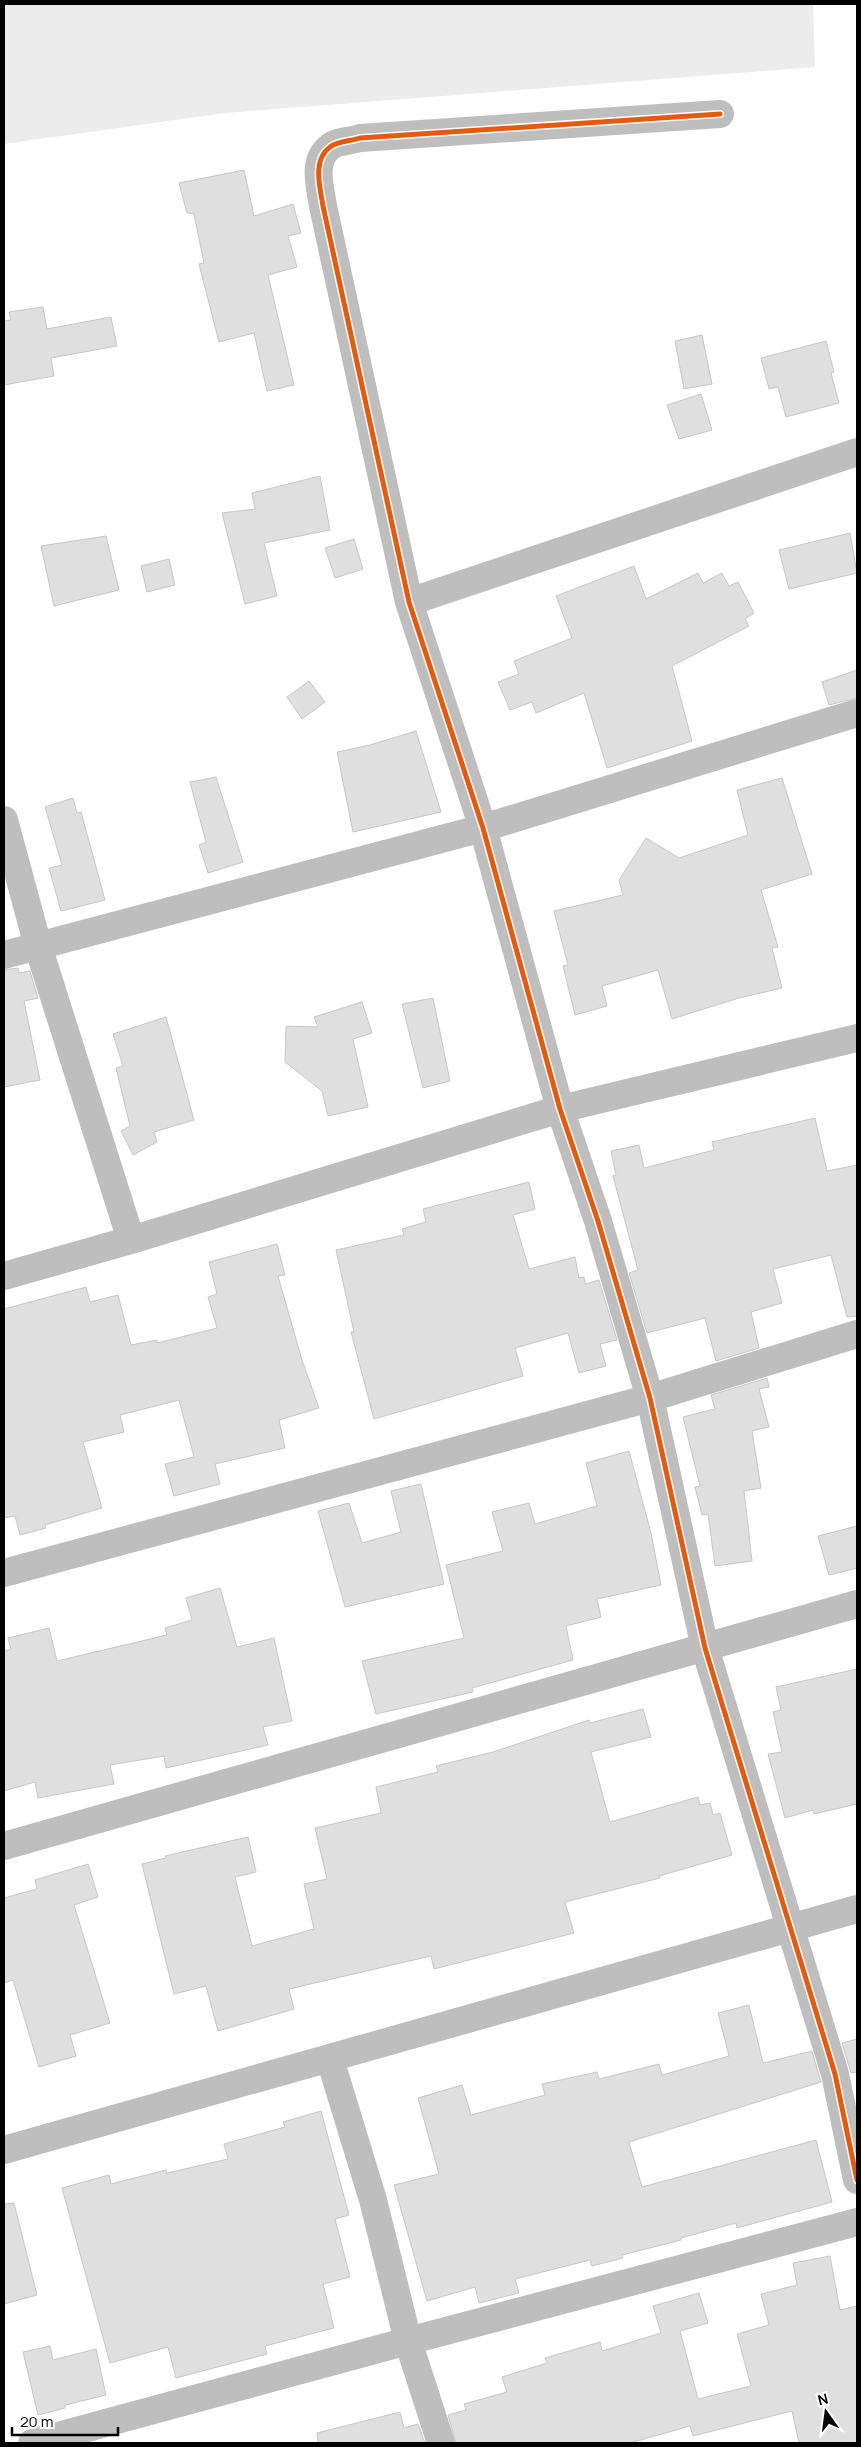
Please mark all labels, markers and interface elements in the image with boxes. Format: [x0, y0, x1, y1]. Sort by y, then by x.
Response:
north arrow [801, 2387, 851, 2437]
text: N [816, 2388, 830, 2409]
scale bar [12, 2404, 119, 2436]
text: 20 m [20, 2411, 53, 2432]

